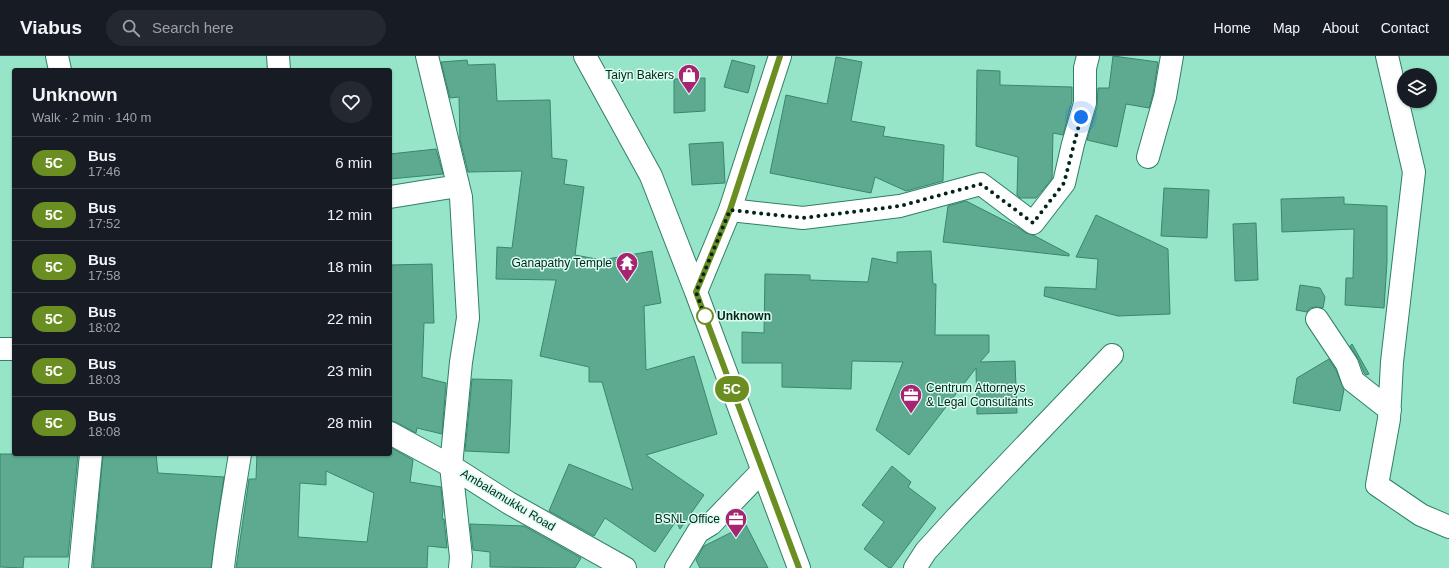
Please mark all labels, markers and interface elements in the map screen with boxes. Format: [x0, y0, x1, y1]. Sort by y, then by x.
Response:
search box [106, 10, 386, 46]
text: Viabus [20, 17, 82, 38]
icon: search [120, 17, 142, 39]
text: Search here [152, 19, 234, 36]
text: Home [1214, 20, 1251, 36]
text: Map [1273, 20, 1300, 36]
text: About [1322, 20, 1359, 36]
text: Contact [1381, 20, 1429, 36]
shop icon: Taiyn Bakers [676, 62, 702, 95]
place label: Taiyn Bakers [605, 68, 674, 82]
map controls [1397, 68, 1437, 108]
button: layers [1397, 68, 1437, 108]
button: heart [330, 81, 372, 123]
text: Unknown [32, 84, 118, 105]
your location [1071, 107, 1091, 127]
text: Walk · 2 min · 140 m [32, 110, 151, 125]
text: Bus [88, 147, 116, 164]
text: 6 min [335, 154, 372, 171]
text: 5C [45, 155, 63, 171]
text: 17:46 [88, 164, 121, 179]
text: Bus [88, 199, 116, 216]
text: 12 min [327, 206, 372, 223]
text: 5C [45, 207, 63, 223]
text: 17:52 [88, 216, 121, 231]
temple icon: Ganapathy Temple [614, 250, 640, 283]
text: Bus [88, 251, 116, 268]
place label: Ganapathy Temple [511, 256, 612, 270]
text: 18 min [327, 258, 372, 275]
text: 5C [45, 259, 63, 275]
text: 17:58 [88, 268, 121, 283]
text: Bus [88, 303, 116, 320]
marker: Unknown [696, 307, 714, 325]
place label: Unknown [717, 309, 771, 323]
text: 22 min [327, 310, 372, 327]
text: 5C [45, 311, 63, 327]
text: 18:02 [88, 320, 121, 335]
text: Bus [88, 355, 116, 372]
text: 23 min [327, 362, 372, 379]
text: 5C [45, 363, 63, 379]
text: 18:03 [88, 372, 121, 387]
line badge: 5C [714, 376, 750, 402]
text: 5C [723, 381, 741, 397]
place label: Centrum Attorneys & Legal Consultants [926, 381, 1033, 409]
office icon: Centrum Attorneys & Legal Consultants [898, 382, 924, 415]
text: Bus [88, 407, 116, 424]
text: 28 min [327, 414, 372, 431]
text: 5C [45, 415, 63, 431]
text: 18:08 [88, 424, 121, 439]
street label: Ambalamukku Road [458, 466, 558, 534]
office icon: BSNL Office [723, 506, 749, 539]
place label: BSNL Office [655, 512, 720, 526]

